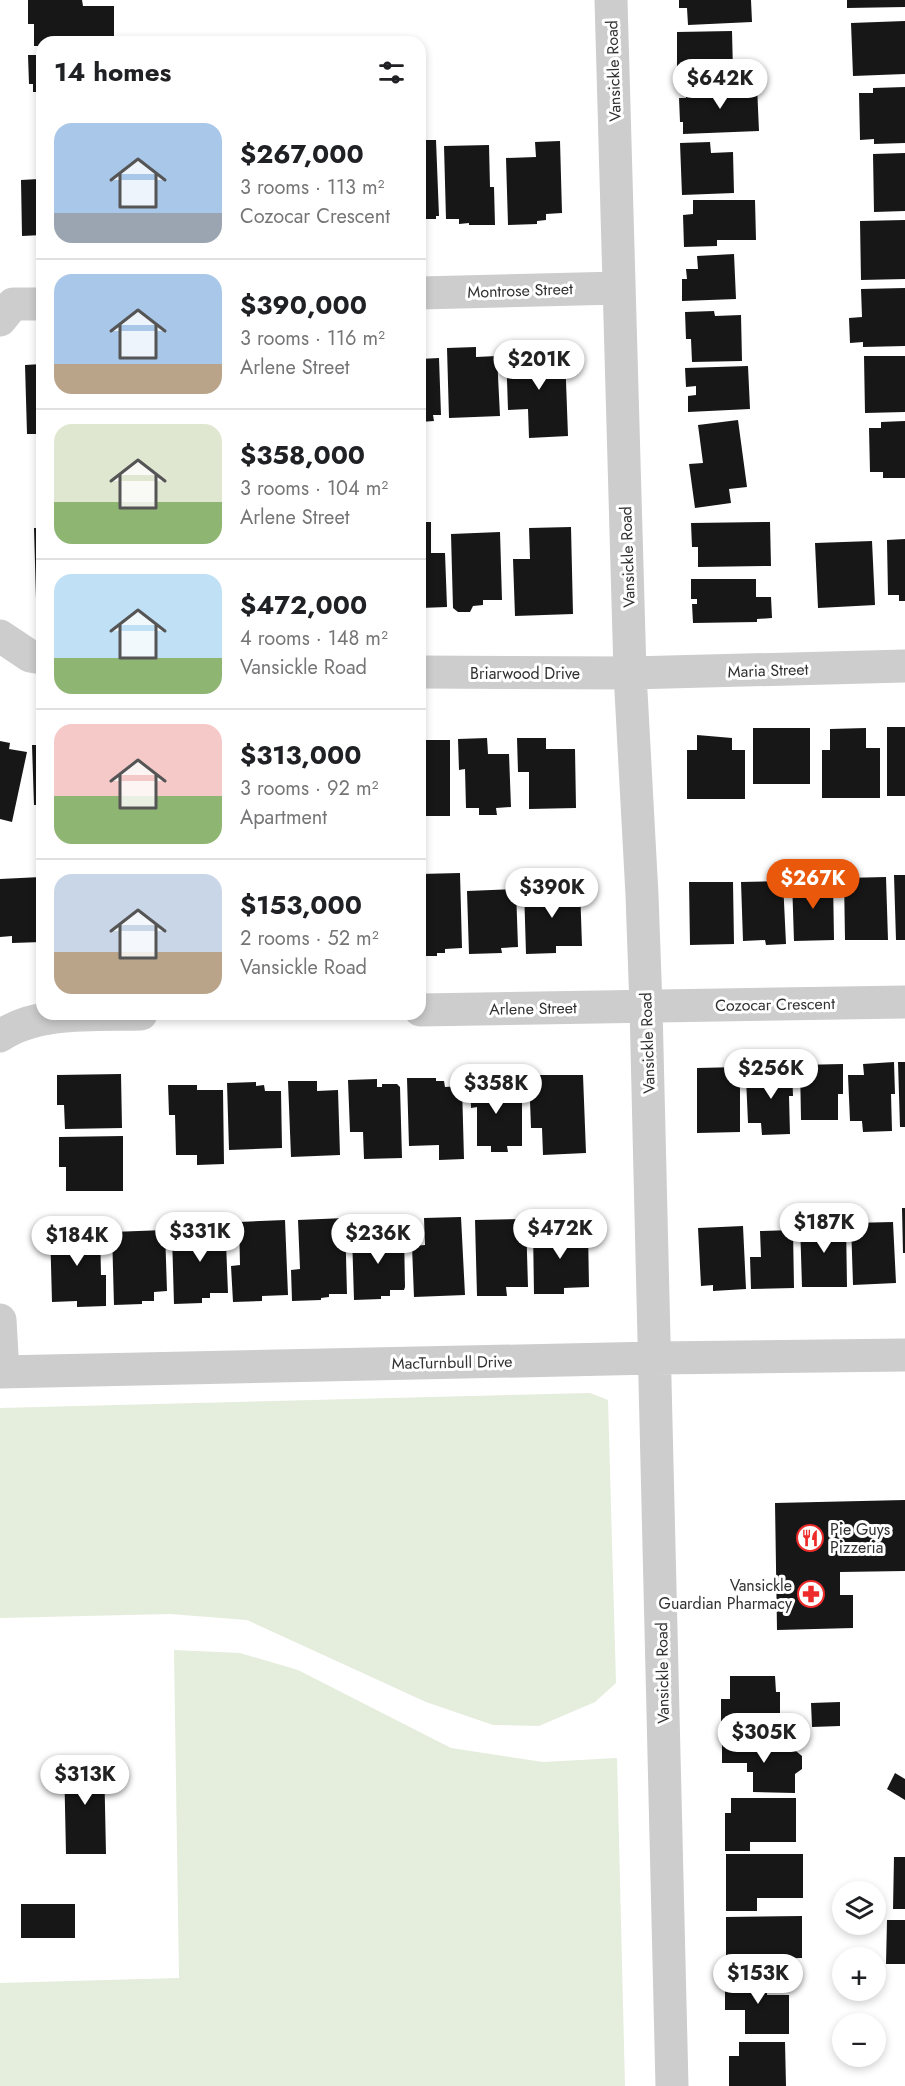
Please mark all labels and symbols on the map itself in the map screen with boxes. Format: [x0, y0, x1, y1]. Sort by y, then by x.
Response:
street label: Vansickle Road [600, 20, 627, 122]
pin: $642K [678, 59, 762, 110]
street label: Montrose Street [467, 277, 573, 304]
pin: $201K [497, 340, 581, 391]
street label: Vansickle Road [614, 506, 641, 608]
street label: Maria Street [727, 658, 809, 683]
street label: Briarwood Drive [470, 662, 580, 685]
pin: $267K [771, 859, 855, 910]
pin: $390K [510, 868, 594, 919]
street label: Vansickle Road [634, 992, 661, 1094]
street label: Cozocar Crescent [715, 992, 835, 1017]
street label: Arlene Street [489, 996, 577, 1021]
pin: $256K [729, 1049, 813, 1100]
pin: $358K [454, 1064, 538, 1115]
pin: $187K [782, 1203, 866, 1254]
pin: $472K [518, 1209, 602, 1260]
pin: $331K [158, 1212, 242, 1263]
pin: $236K [336, 1214, 420, 1265]
pin: $184K [35, 1216, 119, 1267]
street label: MacTurnbull Drive [391, 1350, 513, 1375]
place label: Pie Guys Pizzeria [830, 1518, 890, 1559]
restaurant icon: Pie Guys Pizzeria [795, 1523, 825, 1553]
place label: Vansickle Guardian Pharmacy [659, 1574, 793, 1615]
pharmacy icon: Vansickle Guardian Pharmacy [796, 1579, 826, 1609]
street label: Vansickle Road [650, 1622, 675, 1724]
pin: $305K [722, 1713, 806, 1764]
pin: $313K [43, 1755, 127, 1806]
pin: $153K [716, 1954, 800, 2005]

